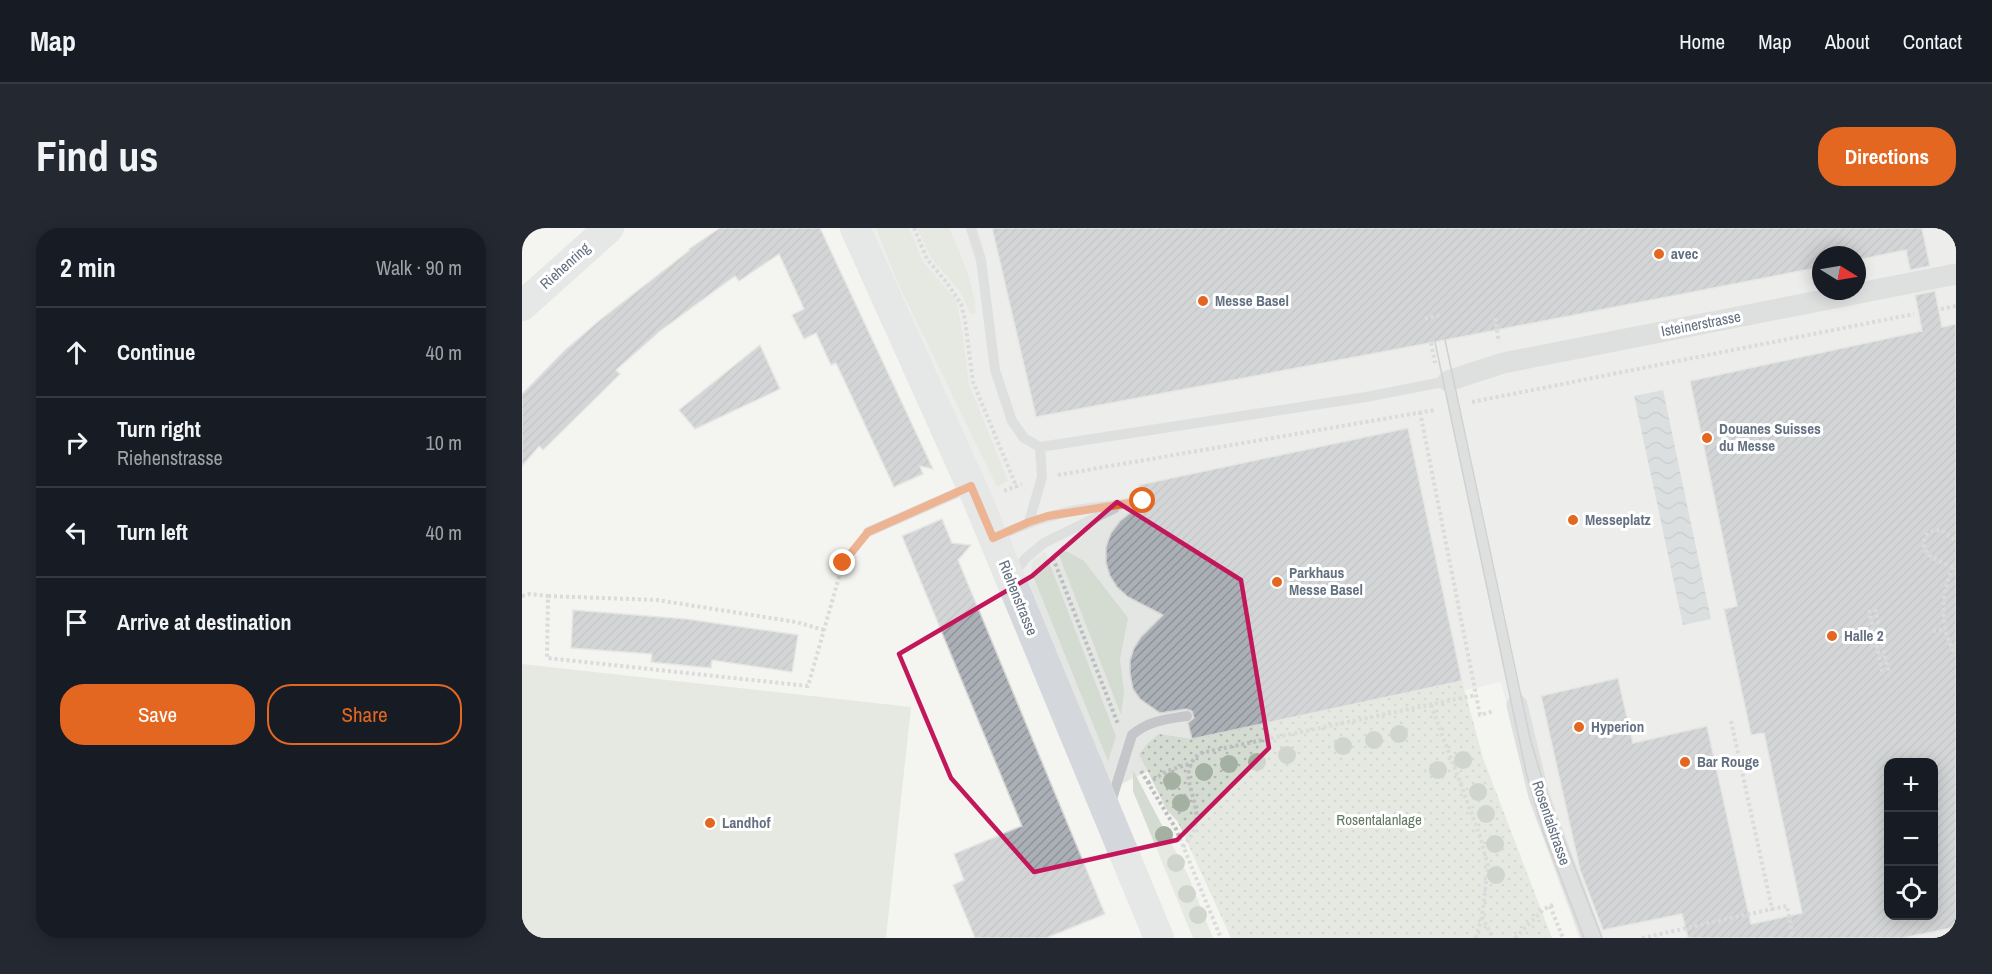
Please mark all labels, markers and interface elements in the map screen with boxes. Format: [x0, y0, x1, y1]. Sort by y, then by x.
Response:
text: Map [30, 22, 76, 60]
text: Home [1679, 27, 1725, 56]
text: Map [1758, 27, 1792, 56]
text: About [1825, 27, 1870, 56]
text: Contact [1903, 27, 1962, 56]
button: Directions [1818, 127, 1956, 186]
text: Find us [36, 128, 158, 184]
street label: Riehenring [535, 237, 594, 294]
place label: avec [1671, 243, 1699, 264]
north arrow [1812, 246, 1866, 300]
marker: avec [1652, 247, 1666, 261]
text: 2 min [60, 250, 116, 285]
text: Walk · 90 m [376, 254, 462, 281]
place label: Messe Basel [1215, 290, 1289, 311]
marker: Messe Basel [1196, 294, 1210, 308]
street label: Isteinerstrasse [1659, 305, 1743, 342]
icon: ahead [60, 336, 93, 369]
text: Continue [117, 337, 195, 367]
text: 40 m [426, 339, 462, 366]
text: Turn right [117, 414, 201, 444]
place label: Douanes Suisses du Messe [1719, 418, 1821, 456]
icon: right [60, 426, 93, 459]
text: 10 m [426, 429, 462, 456]
marker: Douanes Suisses du Messe [1700, 431, 1714, 445]
text: Riehenstrasse [117, 444, 223, 471]
route start [1129, 487, 1155, 513]
place label: Messeplatz [1585, 509, 1651, 530]
marker: Messeplatz [1566, 513, 1580, 527]
icon: left [60, 516, 93, 549]
text: Turn left [117, 517, 188, 547]
text: 40 m [426, 519, 462, 546]
route end [829, 549, 855, 575]
street label: Riehenstrasse [994, 557, 1043, 639]
place label: Parkhaus Messe Basel [1289, 562, 1363, 600]
marker: Parkhaus Messe Basel [1270, 575, 1284, 589]
icon: arrive [60, 606, 93, 639]
text: Arrive at destination [117, 607, 291, 637]
place label: Halle 2 [1844, 625, 1884, 646]
marker: Halle 2 [1825, 629, 1839, 643]
button: Save [60, 684, 255, 745]
button: Share [267, 684, 462, 745]
place label: Hyperion [1591, 716, 1644, 737]
marker: Hyperion [1572, 720, 1586, 734]
place label: Bar Rouge [1697, 751, 1759, 772]
marker: Bar Rouge [1678, 755, 1692, 769]
map controls [1884, 758, 1938, 920]
button: + [1884, 758, 1938, 812]
street label: Rosentalstrasse [1527, 778, 1576, 868]
park label: Rosentalanlage [1336, 809, 1422, 830]
place label: Landhof [722, 812, 771, 833]
button: − [1884, 812, 1938, 866]
marker: Landhof [703, 816, 717, 830]
button: locate [1884, 866, 1938, 920]

